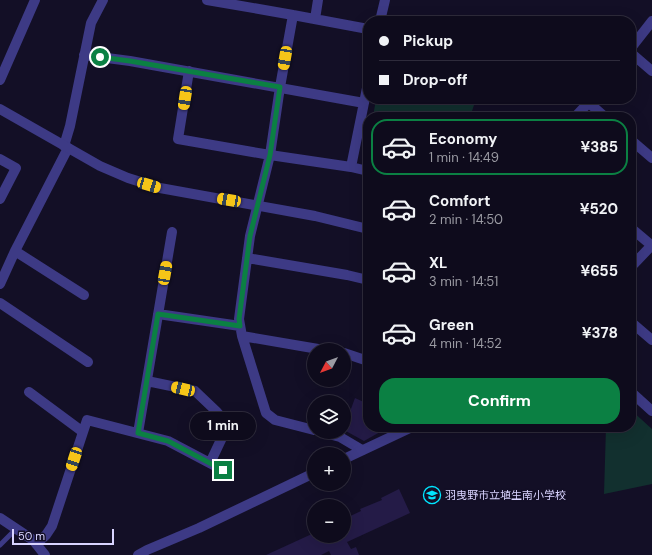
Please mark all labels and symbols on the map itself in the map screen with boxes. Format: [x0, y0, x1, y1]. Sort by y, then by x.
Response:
car [277, 45, 293, 71]
route start [91, 48, 109, 66]
car [177, 85, 193, 111]
car [136, 176, 162, 194]
car [216, 192, 242, 208]
car [157, 260, 173, 286]
north arrow [307, 343, 351, 387]
car [170, 380, 196, 398]
callout: 1 min [190, 412, 256, 440]
car [65, 446, 83, 472]
route end [214, 461, 232, 479]
school or university icon: 羽曳野市立埴生南小学校 [422, 485, 442, 505]
place label: 羽曳野市立埴生南小学校 [445, 488, 566, 502]
scale bar [12, 527, 114, 546]

